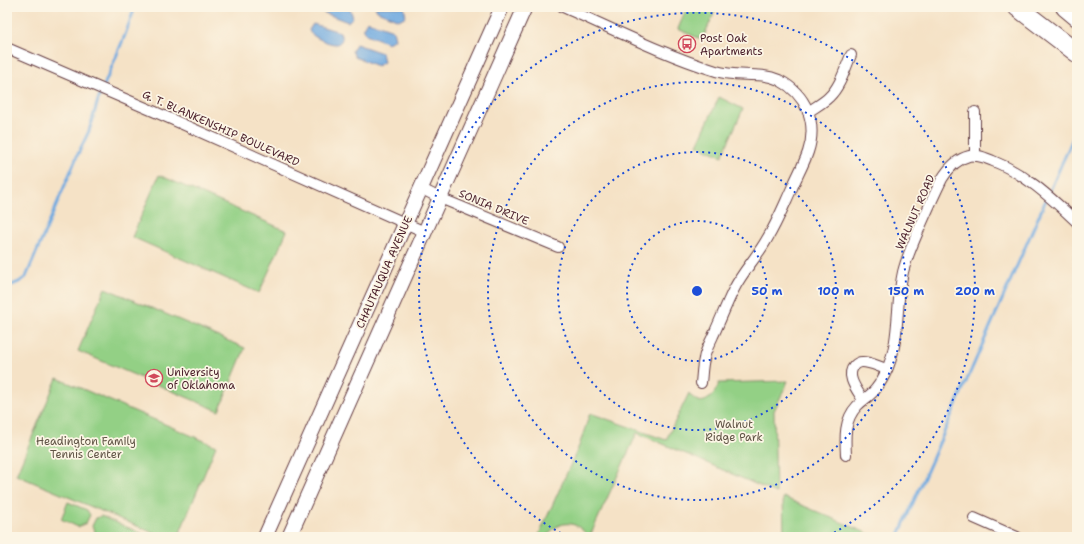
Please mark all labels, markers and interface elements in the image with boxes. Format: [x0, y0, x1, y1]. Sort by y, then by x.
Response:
place label: Post Oak Apartments [700, 31, 763, 59]
bus stop icon: Post Oak Apartments [677, 34, 697, 54]
street label: G. T. BLANKENSHIP BOULEVARD [140, 87, 302, 170]
street label: WALNUT ROAD [892, 172, 939, 252]
street label: SONIA DRIVE [456, 186, 531, 229]
street label: CHAUTAUQUA AVENUE [353, 213, 416, 331]
text: 50 m [752, 283, 783, 299]
text: 100 m [818, 283, 855, 299]
text: 150 m [888, 283, 924, 299]
text: 200 m [955, 283, 995, 299]
centre of rings [690, 284, 704, 298]
place label: University of Oklahoma [167, 365, 235, 393]
school or university icon: University of Oklahoma [144, 368, 164, 388]
park label: Walnut Ridge Park [705, 417, 763, 445]
park label: Headington Family Tennis Center [36, 434, 136, 462]

